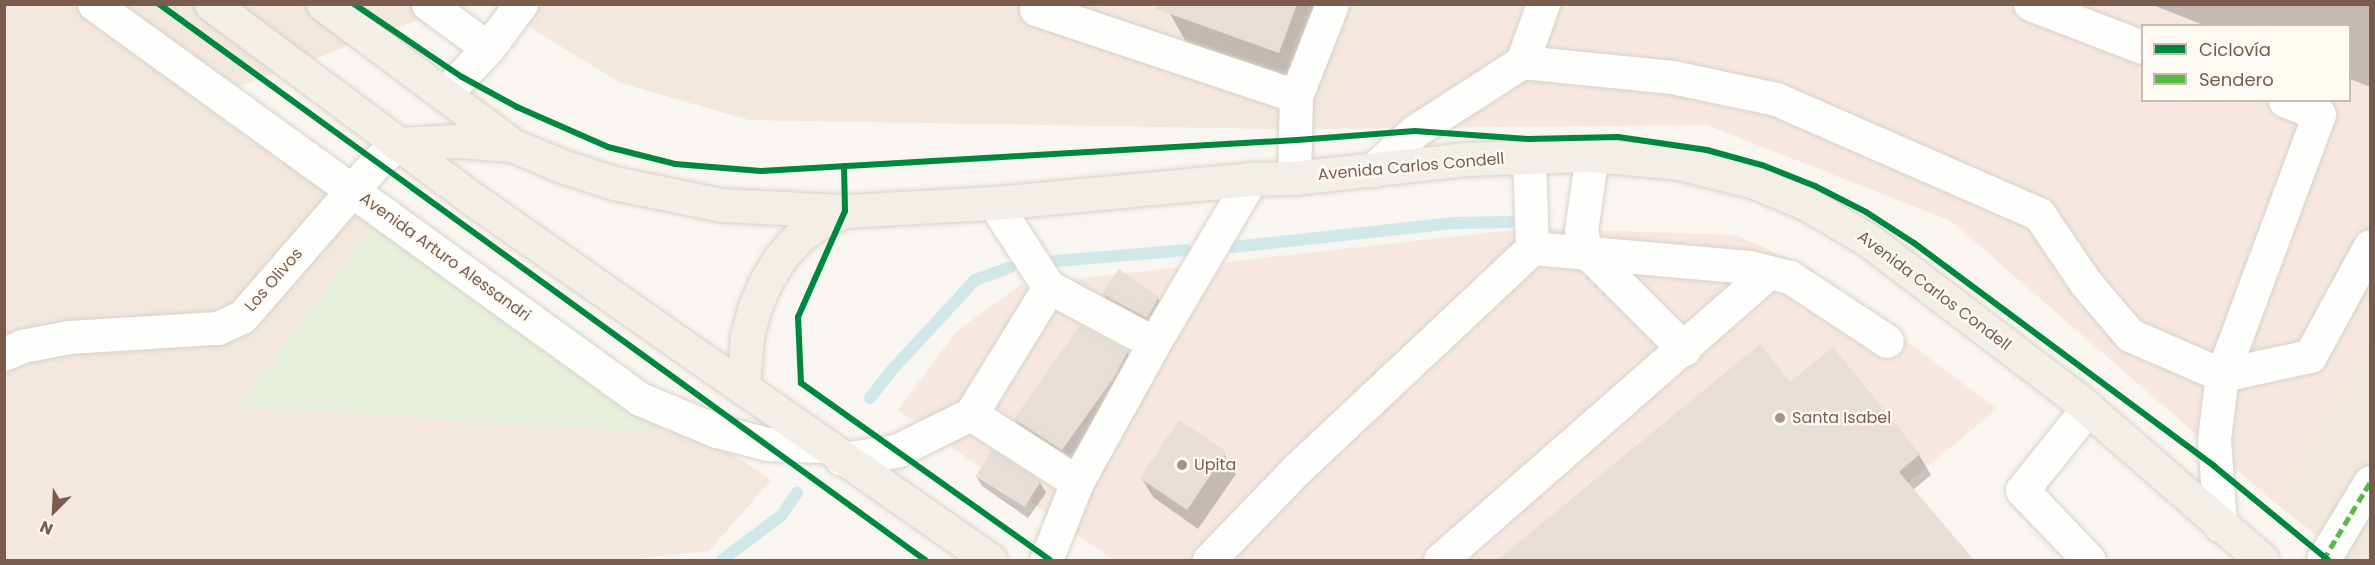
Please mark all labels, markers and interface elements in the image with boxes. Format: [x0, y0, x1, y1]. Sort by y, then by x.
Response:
legend [2141, 24, 2351, 102]
text: Ciclovía [2199, 37, 2271, 62]
text: Sendero [2199, 67, 2274, 92]
street label: Avenida Carlos Condell [1317, 149, 1505, 185]
street label: Avenida Arturo Alessandri [356, 189, 534, 325]
street label: Avenida Carlos Condell [1853, 227, 2015, 355]
street label: Los Olivos [241, 244, 307, 316]
place label: Santa Isabel [1792, 408, 1891, 428]
marker: Santa Isabel [1773, 411, 1787, 425]
place label: Upita [1194, 455, 1236, 475]
marker: Upita [1175, 458, 1189, 472]
north arrow [24, 481, 84, 541]
text: N [36, 515, 57, 541]

